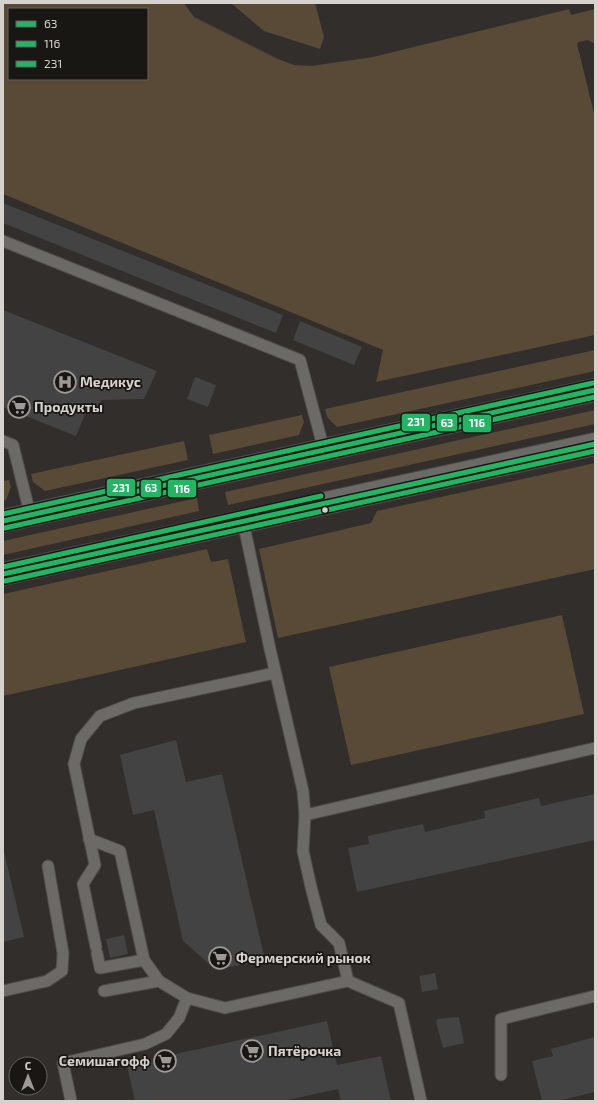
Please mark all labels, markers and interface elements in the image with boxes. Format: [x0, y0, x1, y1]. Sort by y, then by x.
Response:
legend [8, 8, 148, 80]
text: 63 [44, 16, 58, 30]
text: 116 [44, 36, 61, 50]
text: 231 [44, 56, 62, 70]
hospital icon: Медикус [52, 369, 78, 395]
place label: Медикус [80, 373, 141, 390]
supermarket icon: Продукты [6, 394, 32, 420]
place label: Продукты [34, 398, 103, 415]
line badge: 231 [401, 413, 431, 432]
line badge: 63 [436, 413, 458, 432]
line badge: 116 [462, 414, 492, 433]
text: 231 [407, 415, 425, 428]
text: 63 [441, 416, 453, 429]
text: 116 [469, 416, 486, 429]
line badge: 231 [106, 478, 136, 497]
line badge: 63 [140, 479, 162, 498]
line badge: 116 [167, 479, 197, 498]
text: 231 [112, 481, 130, 494]
text: 63 [145, 481, 157, 494]
text: 116 [174, 482, 191, 495]
unlabelled marker [320, 505, 330, 515]
supermarket icon: Фермерский рынок [207, 945, 233, 971]
place label: Фермерский рынок [236, 949, 371, 966]
supermarket icon: Пятёрочка [239, 1038, 265, 1064]
place label: Пятёрочка [268, 1042, 341, 1059]
supermarket icon: Семишагофф [152, 1048, 178, 1074]
place label: Семишагофф [59, 1052, 150, 1069]
north arrow [8, 1056, 48, 1096]
text: С [25, 1059, 32, 1072]

